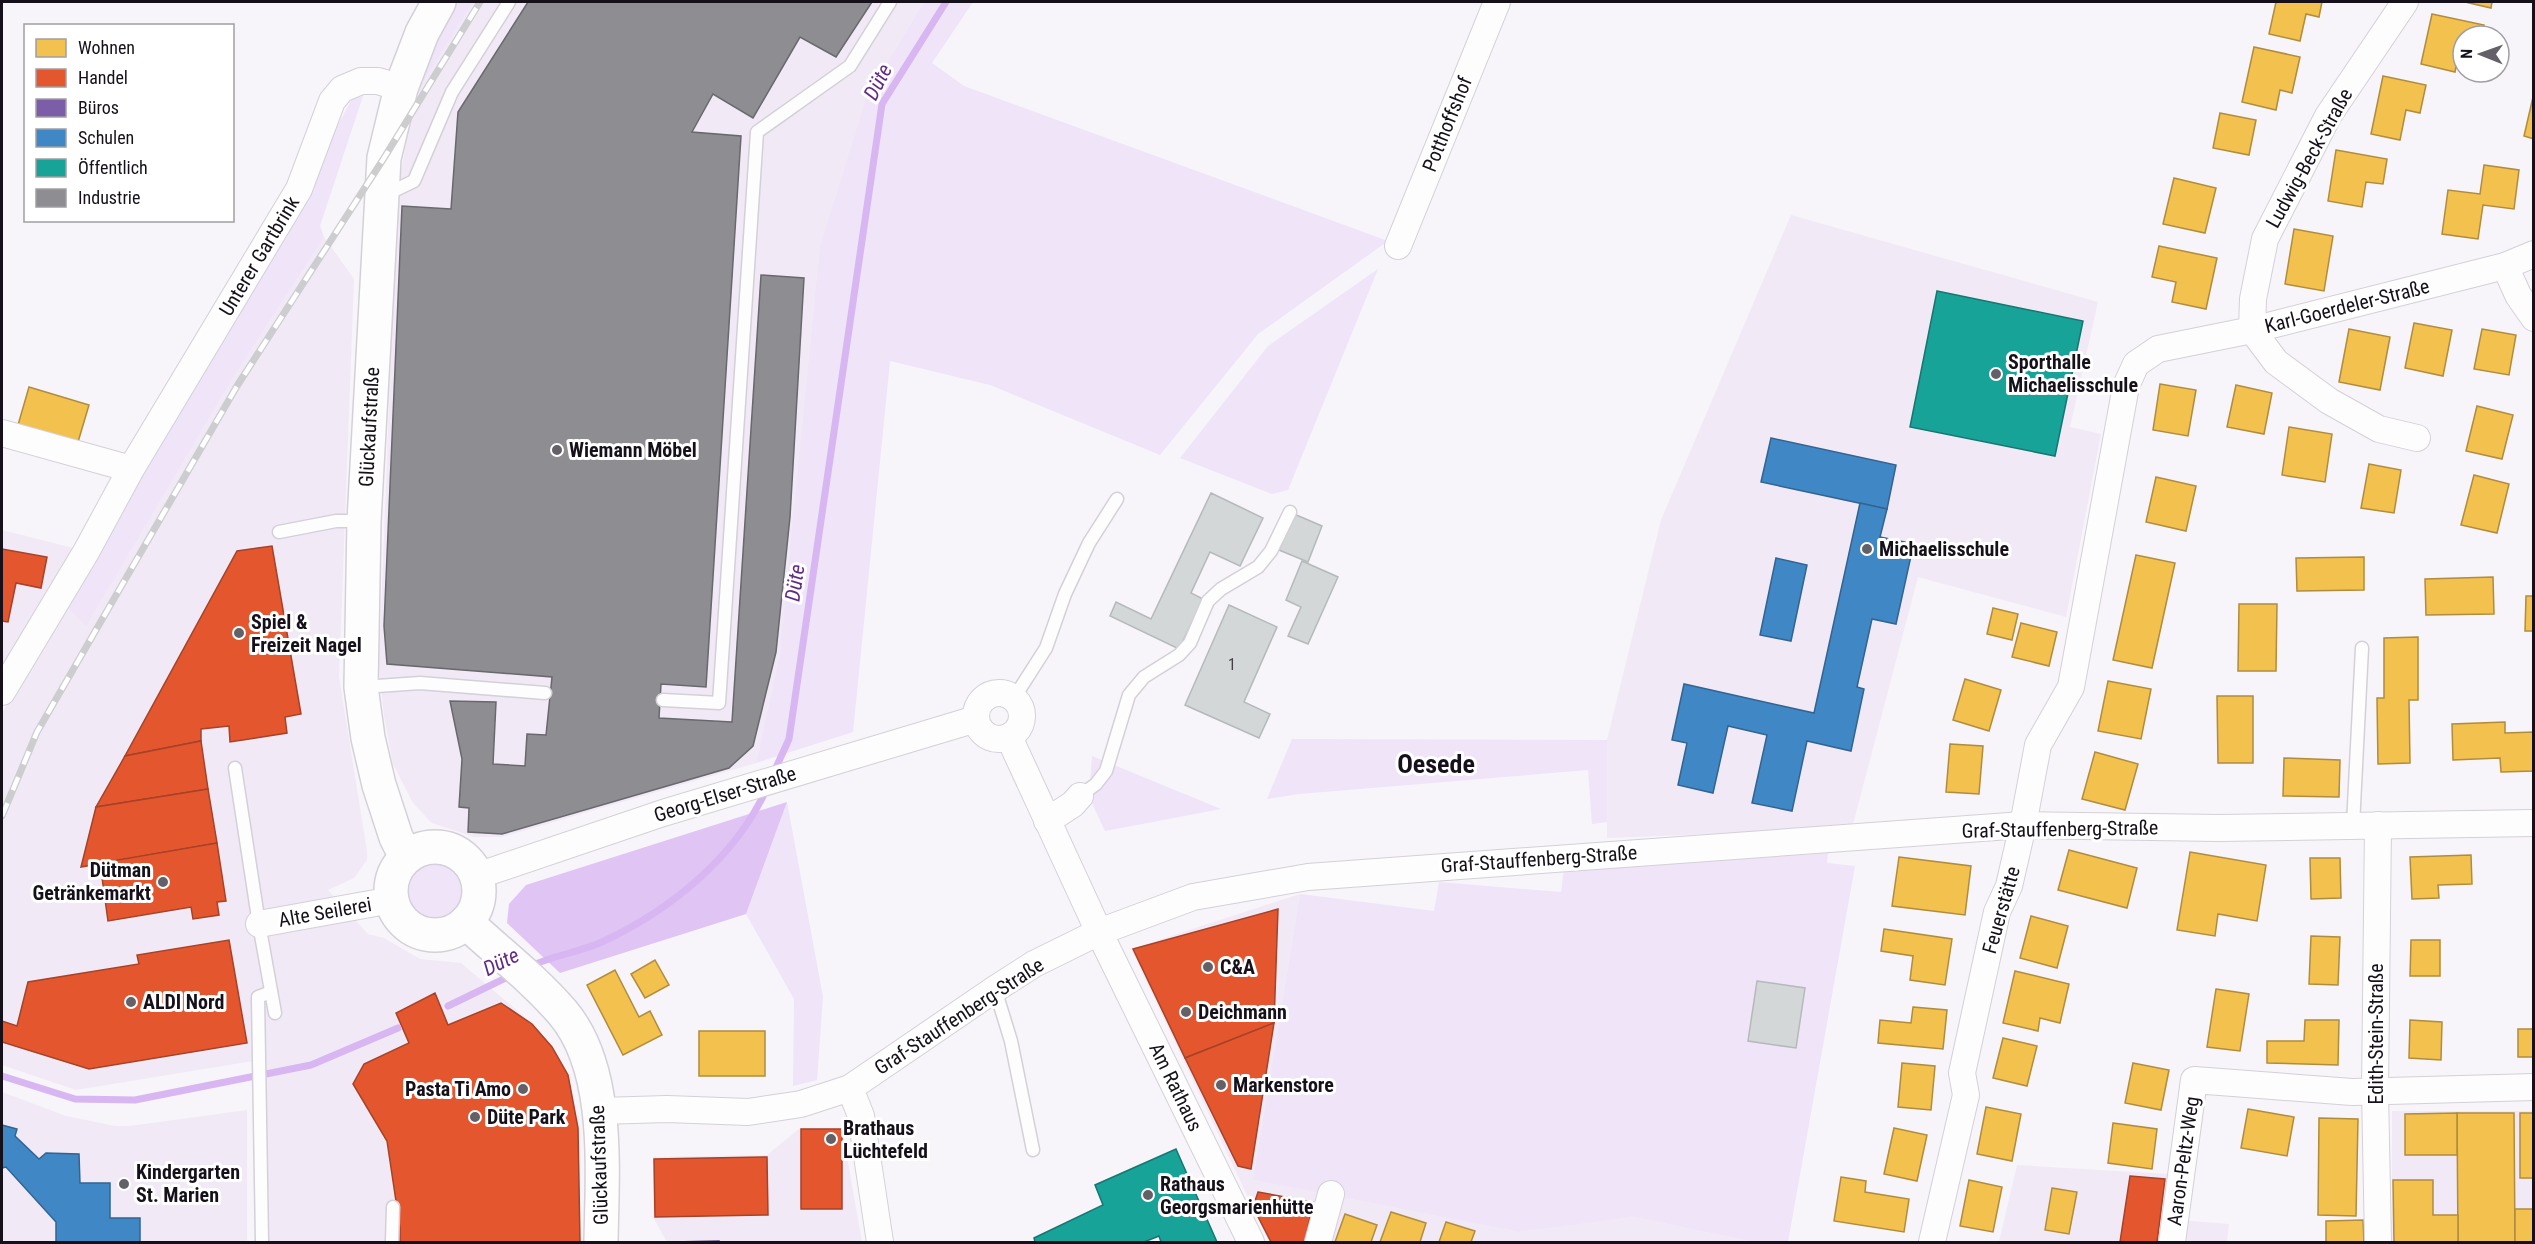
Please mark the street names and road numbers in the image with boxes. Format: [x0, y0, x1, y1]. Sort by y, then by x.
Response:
street label: Potthoffshof [1417, 72, 1477, 175]
street label: Ludwig-Beck-Straße [2261, 84, 2357, 232]
street label: Unterer Gartbrink [214, 192, 304, 320]
street label: Karl-Goerdeler-Straße [2262, 274, 2432, 338]
street label: Glückaufstraße [354, 366, 384, 488]
street label: Georg-Elser-Straße [651, 761, 799, 827]
street label: Graf-Stauffenberg-Straße [1961, 815, 2159, 843]
street label: Graf-Stauffenberg-Straße [1440, 840, 1638, 878]
street label: Feuerstätte [1977, 864, 2025, 956]
street label: Alte Seilerei [277, 892, 373, 932]
street label: Graf-Stauffenberg-Straße [870, 952, 1048, 1080]
street label: Edith-Stein-Straße [2364, 963, 2388, 1105]
street label: Am Rathaus [1144, 1039, 1208, 1135]
street label: Aaron-Peltz-Weg [2162, 1095, 2204, 1227]
street label: Glückaufstraße [585, 1105, 613, 1225]

